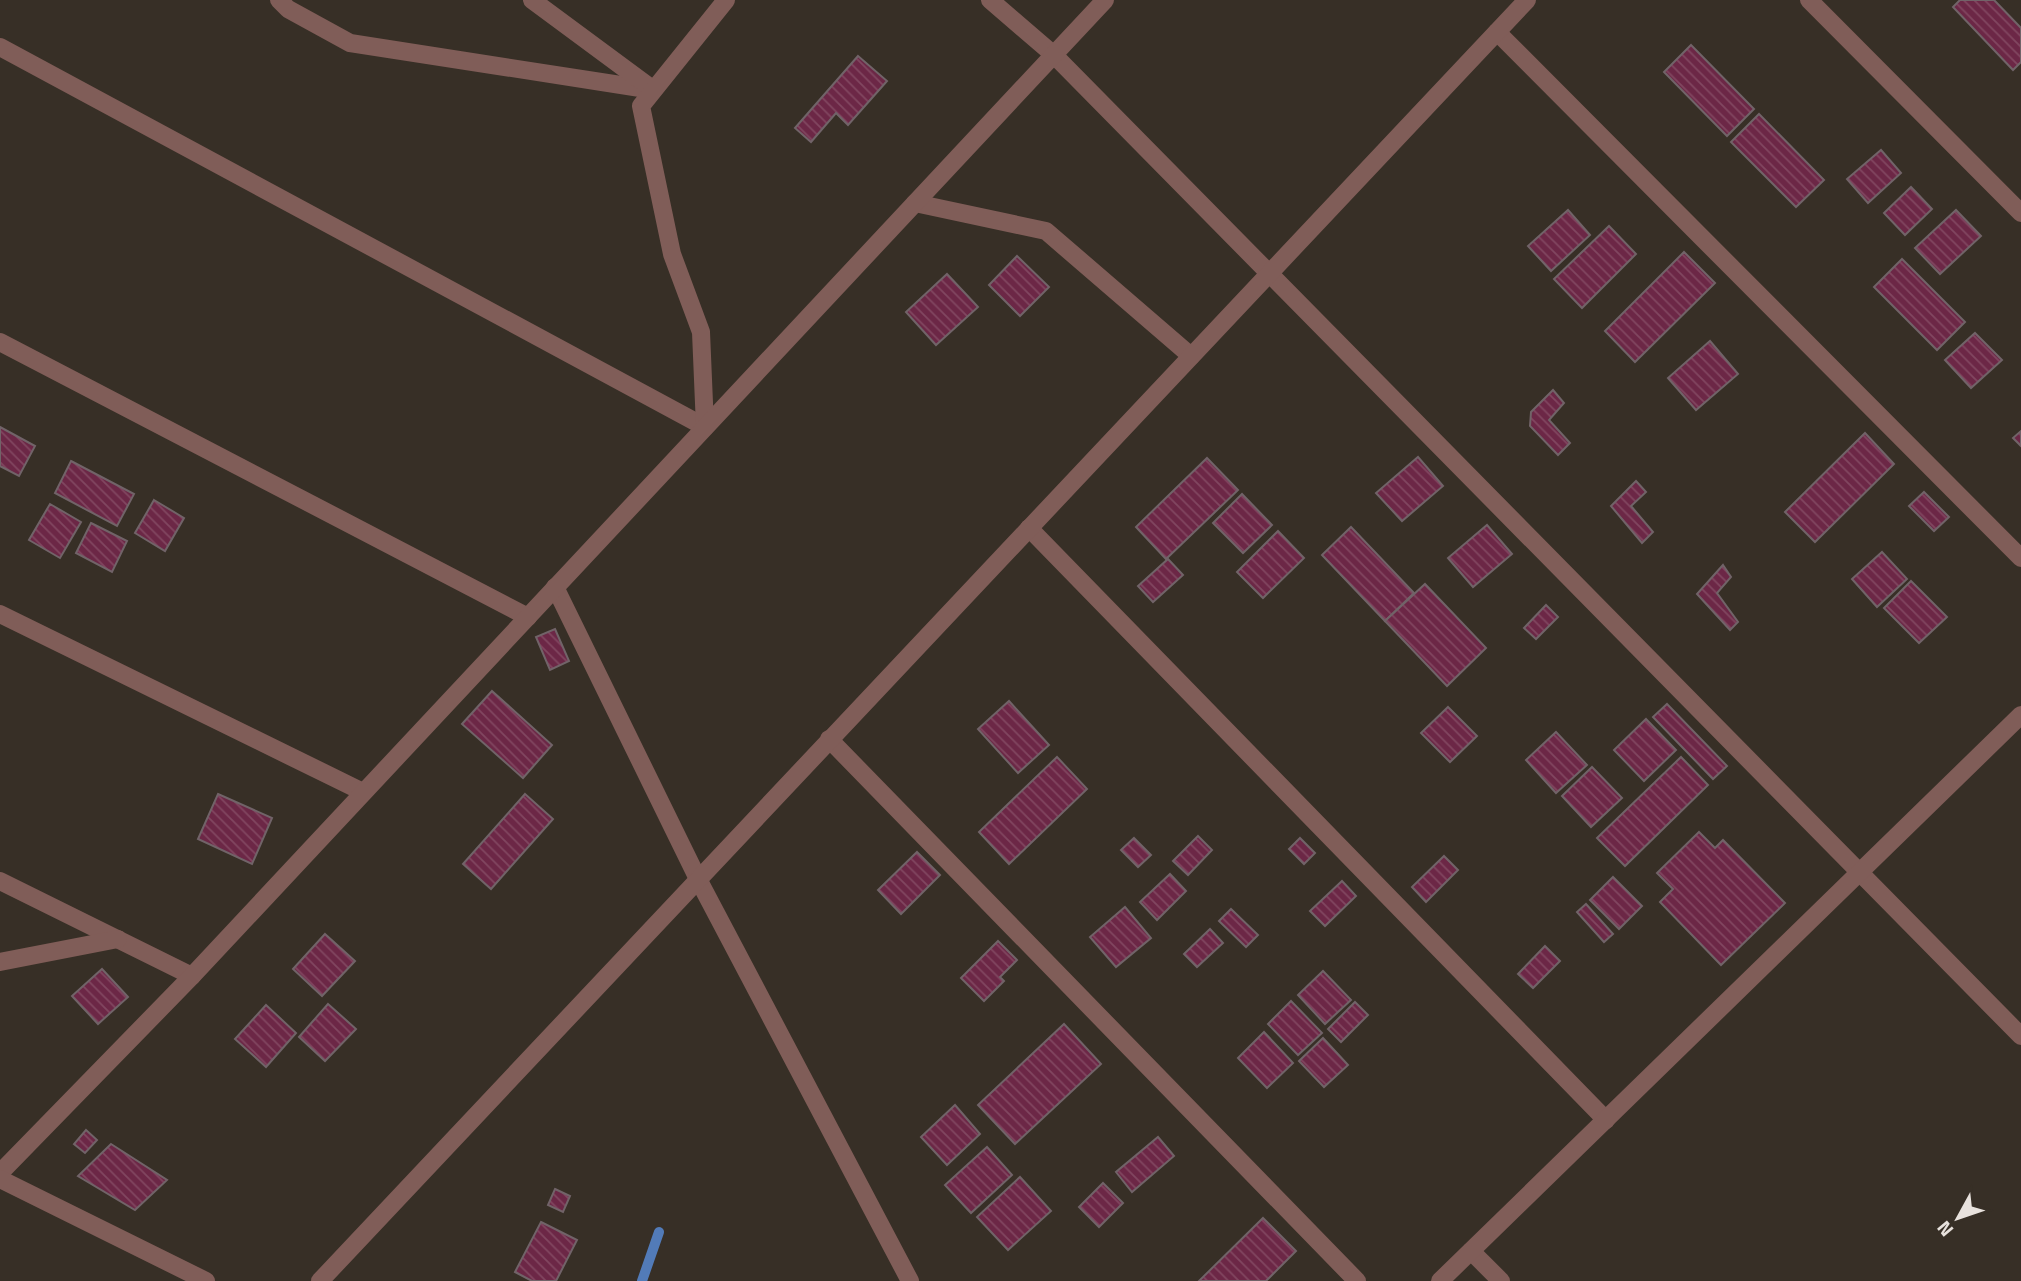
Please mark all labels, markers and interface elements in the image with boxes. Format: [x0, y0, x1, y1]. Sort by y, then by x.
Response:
north arrow [1923, 1183, 1993, 1253]
text: N [1929, 1215, 1960, 1244]

